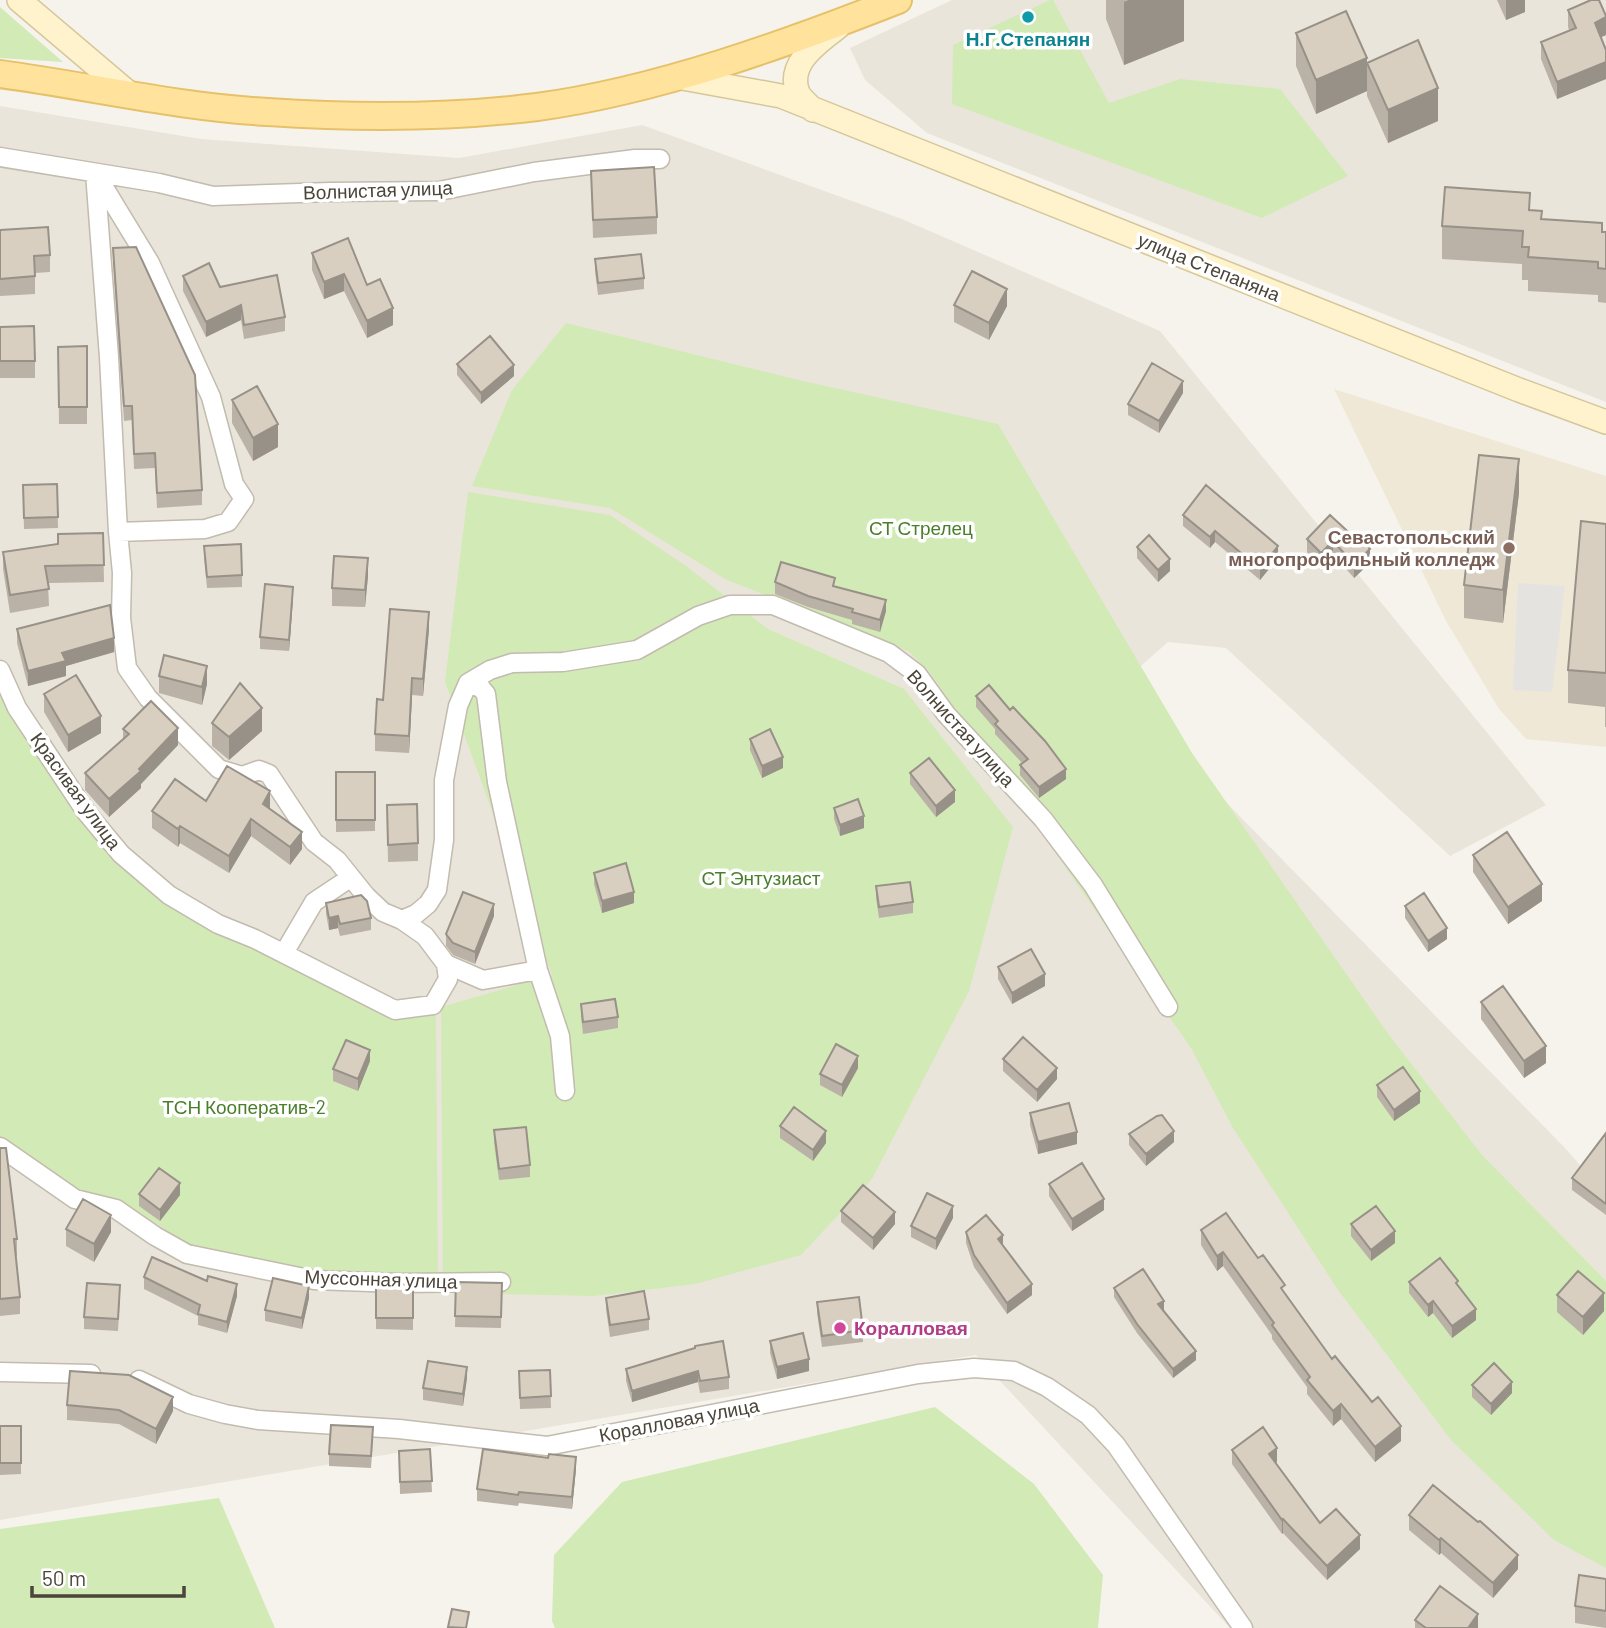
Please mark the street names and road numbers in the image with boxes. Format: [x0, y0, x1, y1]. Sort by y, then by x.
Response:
street label: Волнистая улица [303, 175, 454, 204]
street label: улица Степаняна [1135, 227, 1284, 306]
street label: Волнистая улица [903, 664, 1020, 791]
street label: Красивая улица [26, 728, 127, 854]
street label: Муссонная улица [304, 1264, 458, 1293]
street label: Коралловая улица [597, 1393, 761, 1446]

